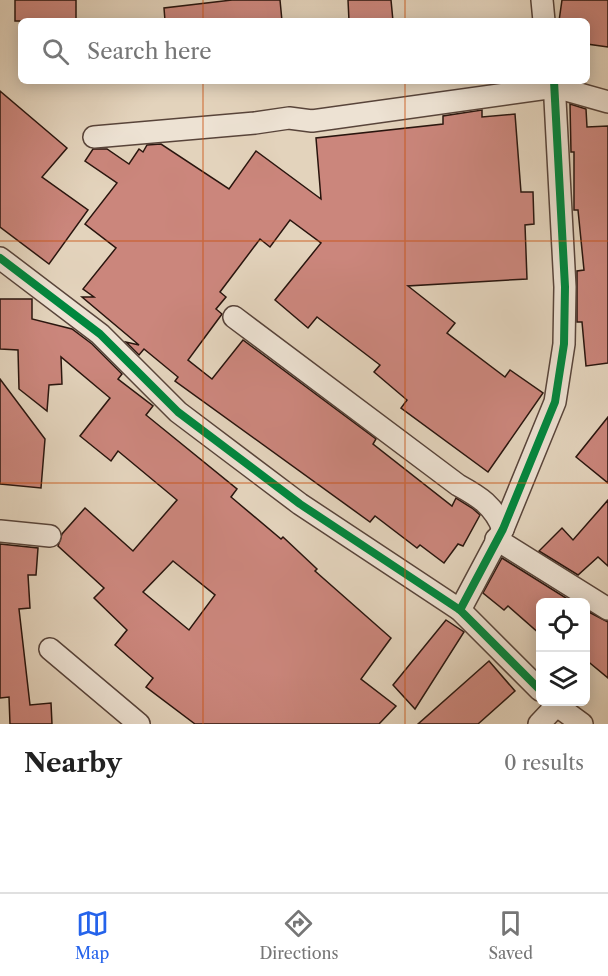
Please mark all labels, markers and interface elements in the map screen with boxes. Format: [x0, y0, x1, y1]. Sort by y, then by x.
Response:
search box [18, 18, 590, 84]
icon: search [39, 35, 72, 68]
text: Search here [87, 38, 212, 65]
map controls [536, 598, 590, 706]
button: locate [536, 598, 590, 652]
button: layers [536, 652, 590, 706]
text: Nearby [24, 747, 122, 779]
text: 0 results [504, 751, 584, 775]
tab: Map [75, 907, 109, 963]
tab: Directions [259, 907, 338, 963]
tab: Saved [489, 907, 533, 963]

